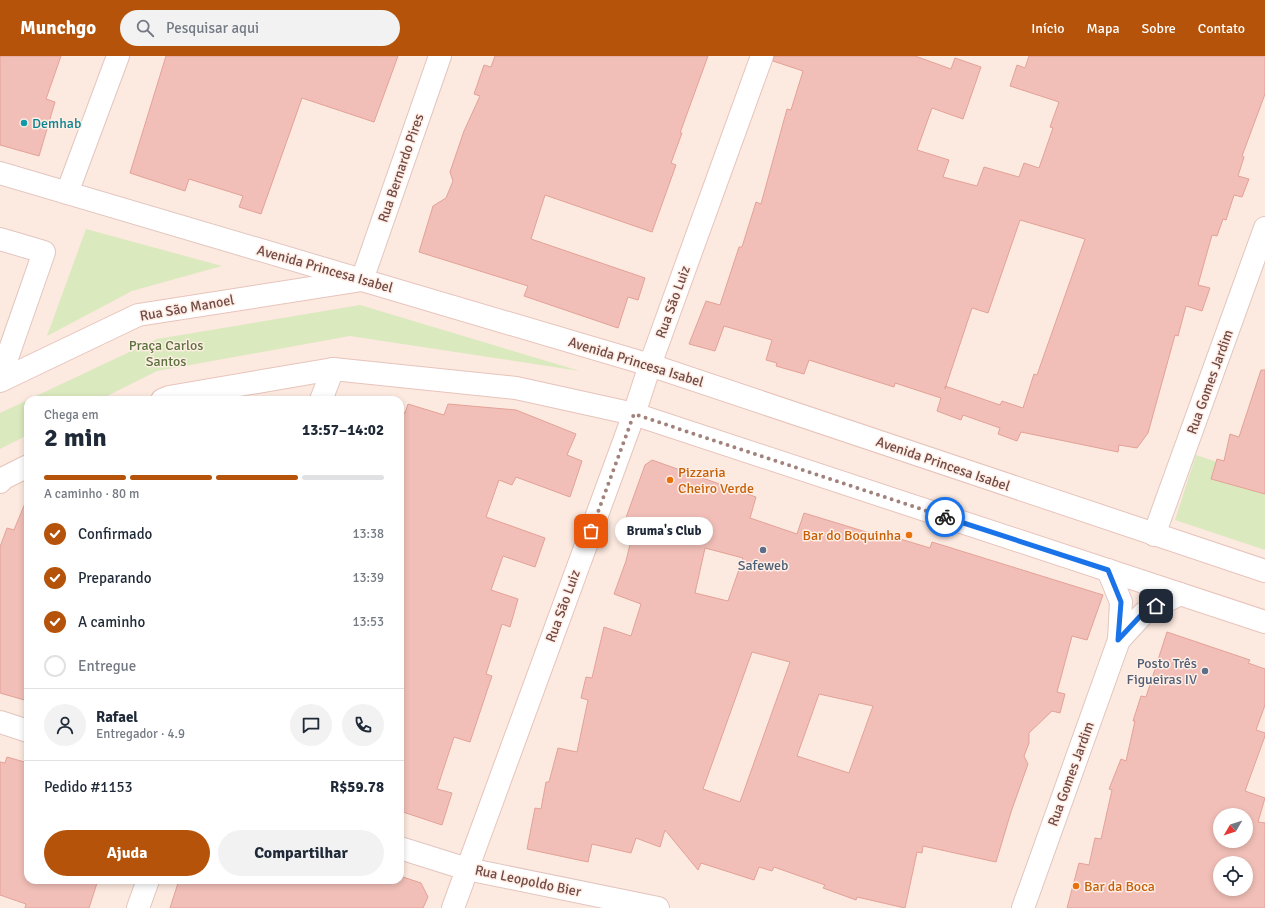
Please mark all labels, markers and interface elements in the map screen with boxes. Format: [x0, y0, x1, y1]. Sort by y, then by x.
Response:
search box [120, 10, 400, 46]
text: Munchgo [20, 16, 96, 40]
icon: search [134, 17, 156, 39]
text: Pesquisar aqui [166, 19, 259, 37]
text: Início [1031, 20, 1065, 37]
text: Mapa [1087, 20, 1119, 37]
text: Sobre [1141, 20, 1176, 37]
text: Contato [1198, 20, 1245, 37]
street label: Rua Bernardo Pires [374, 111, 428, 225]
place label: Demhab [32, 115, 81, 132]
marker: Demhab [19, 118, 29, 128]
street label: Avenida Princesa Isabel [255, 241, 395, 297]
street label: Rua São Luiz [652, 264, 694, 340]
street label: Rua São Manoel [138, 291, 236, 325]
street label: Rua Gomes Jardim [1183, 327, 1237, 437]
street label: Avenida Princesa Isabel [566, 333, 706, 391]
park label: Praça Carlos Santos [129, 337, 203, 370]
text: Chega em [44, 407, 99, 423]
text: 13:57–14:02 [302, 421, 384, 439]
text: 2 min [44, 422, 107, 454]
street label: Avenida Princesa Isabel [874, 433, 1012, 495]
place label: Pizzaria Cheiro Verde [678, 464, 754, 497]
marker: Pizzaria Cheiro Verde [665, 475, 675, 485]
text: A caminho · 80 m [44, 486, 139, 502]
courier [925, 497, 965, 537]
icon: bike [934, 506, 956, 528]
pin [574, 514, 608, 548]
callout: Bruma's Club [615, 517, 713, 545]
icon: bag [580, 520, 602, 542]
icon: check [44, 523, 66, 545]
text: Bruma's Club [627, 523, 701, 539]
text: Confirmado [78, 525, 152, 543]
text: 13:38 [352, 526, 384, 542]
place label: Bar do Boquinha [803, 527, 901, 544]
marker: Bar do Boquinha [904, 530, 914, 540]
marker: Safeweb [758, 545, 768, 555]
place label: Safeweb [738, 557, 788, 574]
icon: check [44, 567, 66, 589]
street label: Rua São Luiz [542, 568, 584, 644]
text: Preparando [78, 569, 152, 587]
text: 13:39 [352, 570, 384, 586]
pin [1139, 589, 1173, 623]
icon: home [1145, 595, 1167, 617]
icon: check [44, 611, 66, 633]
text: A caminho [78, 613, 145, 631]
text: 13:53 [352, 614, 384, 630]
place label: Posto Três Figueiras IV [1127, 655, 1197, 688]
text: Entregue [78, 657, 136, 675]
marker: Posto Três Figueiras IV [1200, 666, 1210, 676]
button: person [44, 704, 86, 746]
button: chat [290, 704, 332, 746]
button: phone [342, 704, 384, 746]
text: Rafael [96, 708, 138, 726]
street label: Rua Gomes Jardim [1044, 719, 1098, 829]
text: Entregador · 4.9 [96, 726, 185, 742]
text: Pedido #1153 [44, 778, 133, 796]
text: R$59.78 [330, 778, 384, 796]
north arrow [1213, 808, 1253, 848]
map controls [1213, 808, 1253, 896]
button: Ajuda [44, 830, 210, 876]
button: Compartilhar [218, 830, 384, 876]
button: locate [1213, 856, 1253, 896]
street label: Rua Leopoldo Bier [473, 861, 583, 901]
place label: Bar da Boca [1084, 878, 1155, 895]
marker: Bar da Boca [1071, 881, 1081, 891]

